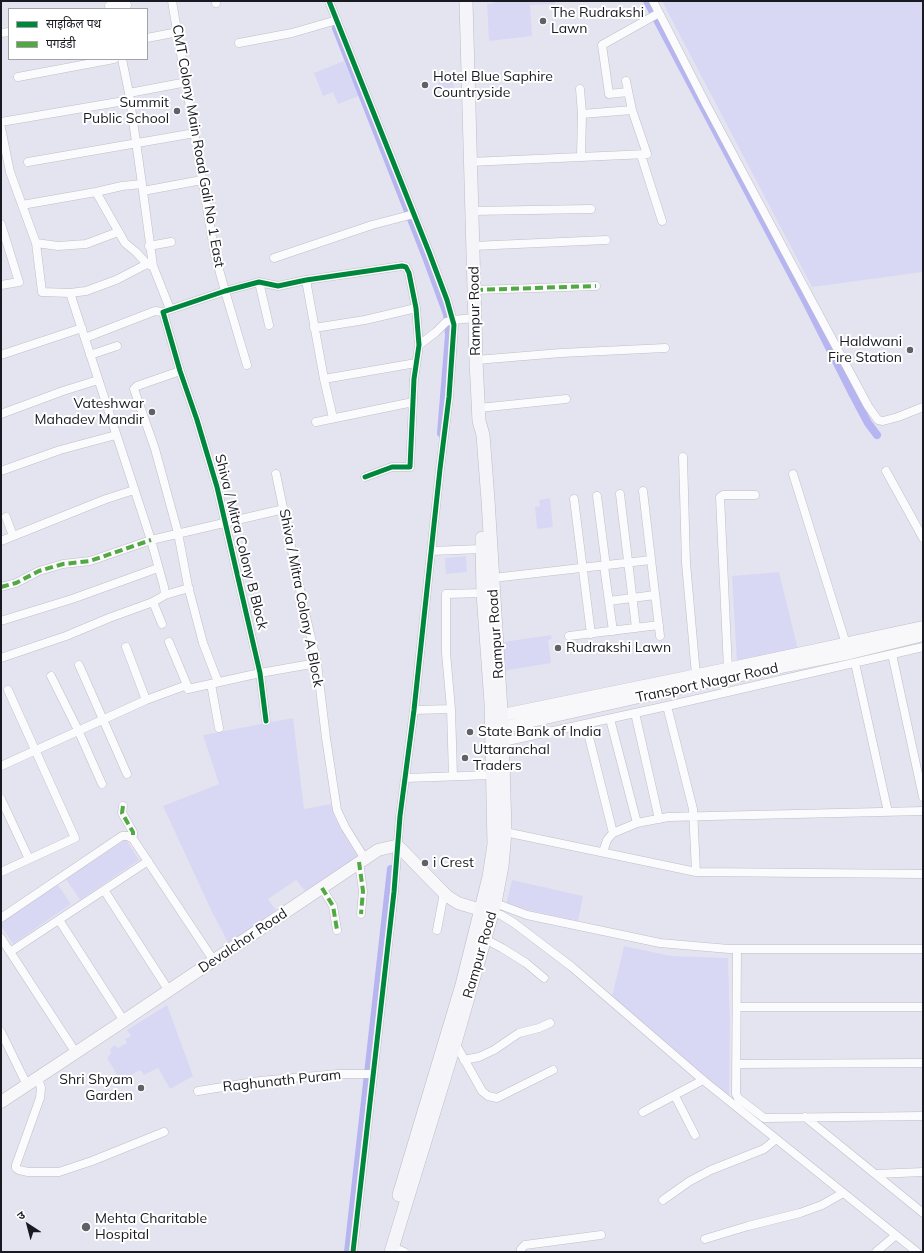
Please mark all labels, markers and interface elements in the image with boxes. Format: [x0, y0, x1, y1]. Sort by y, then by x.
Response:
place label: The Rudrakshi Lawn [551, 5, 644, 38]
legend [8, 8, 148, 60]
text: साइकिल पथ [46, 16, 101, 31]
marker: The Rudrakshi Lawn [538, 16, 548, 26]
street label: CMT Colony Main Road Gali No 1 East [168, 23, 228, 269]
text: पगडंडी [46, 36, 76, 51]
place label: Hotel Blue Saphire Countryside [433, 69, 553, 102]
marker: Hotel Blue Saphire Countryside [420, 80, 430, 90]
place label: Summit Public School [83, 95, 169, 128]
marker: Summit Public School [172, 106, 182, 116]
street label: Rampur Road [466, 266, 484, 356]
place label: Haldwani Fire Station [828, 334, 902, 366]
marker: Haldwani Fire Station [905, 345, 915, 355]
place label: Vateshwar Mahadev Mandir [35, 396, 144, 428]
marker: Vateshwar Mahadev Mandir [147, 407, 157, 417]
street label: Shiva / Mitra Colony B Block [211, 452, 271, 632]
street label: Shiva / Mitra Colony A Block [275, 507, 327, 689]
street label: Rampur Road [484, 589, 508, 679]
place label: Rudrakshi Lawn [566, 640, 671, 656]
marker: Rudrakshi Lawn [553, 643, 563, 653]
street label: Transport Nagar Road [634, 660, 780, 706]
place label: State Bank of India [478, 724, 601, 740]
marker: State Bank of India [465, 727, 475, 737]
place label: Uttaranchal Traders [473, 742, 550, 774]
marker: Uttaranchal Traders [460, 753, 470, 763]
place label: i Crest [433, 855, 474, 871]
marker: i Crest [420, 858, 430, 868]
street label: Devalchor Road [196, 905, 290, 977]
street label: Rampur Road [460, 909, 500, 1001]
street label: Raghunath Puram [222, 1066, 342, 1096]
place label: Shri Shyam Garden [59, 1072, 133, 1104]
marker: Shri Shyam Garden [136, 1083, 146, 1093]
north arrow [8, 1205, 48, 1245]
text: उ [14, 1208, 28, 1223]
place label: Mehta Charitable Hospital [95, 1211, 207, 1244]
marker: Mehta Charitable Hospital [80, 1221, 92, 1233]

